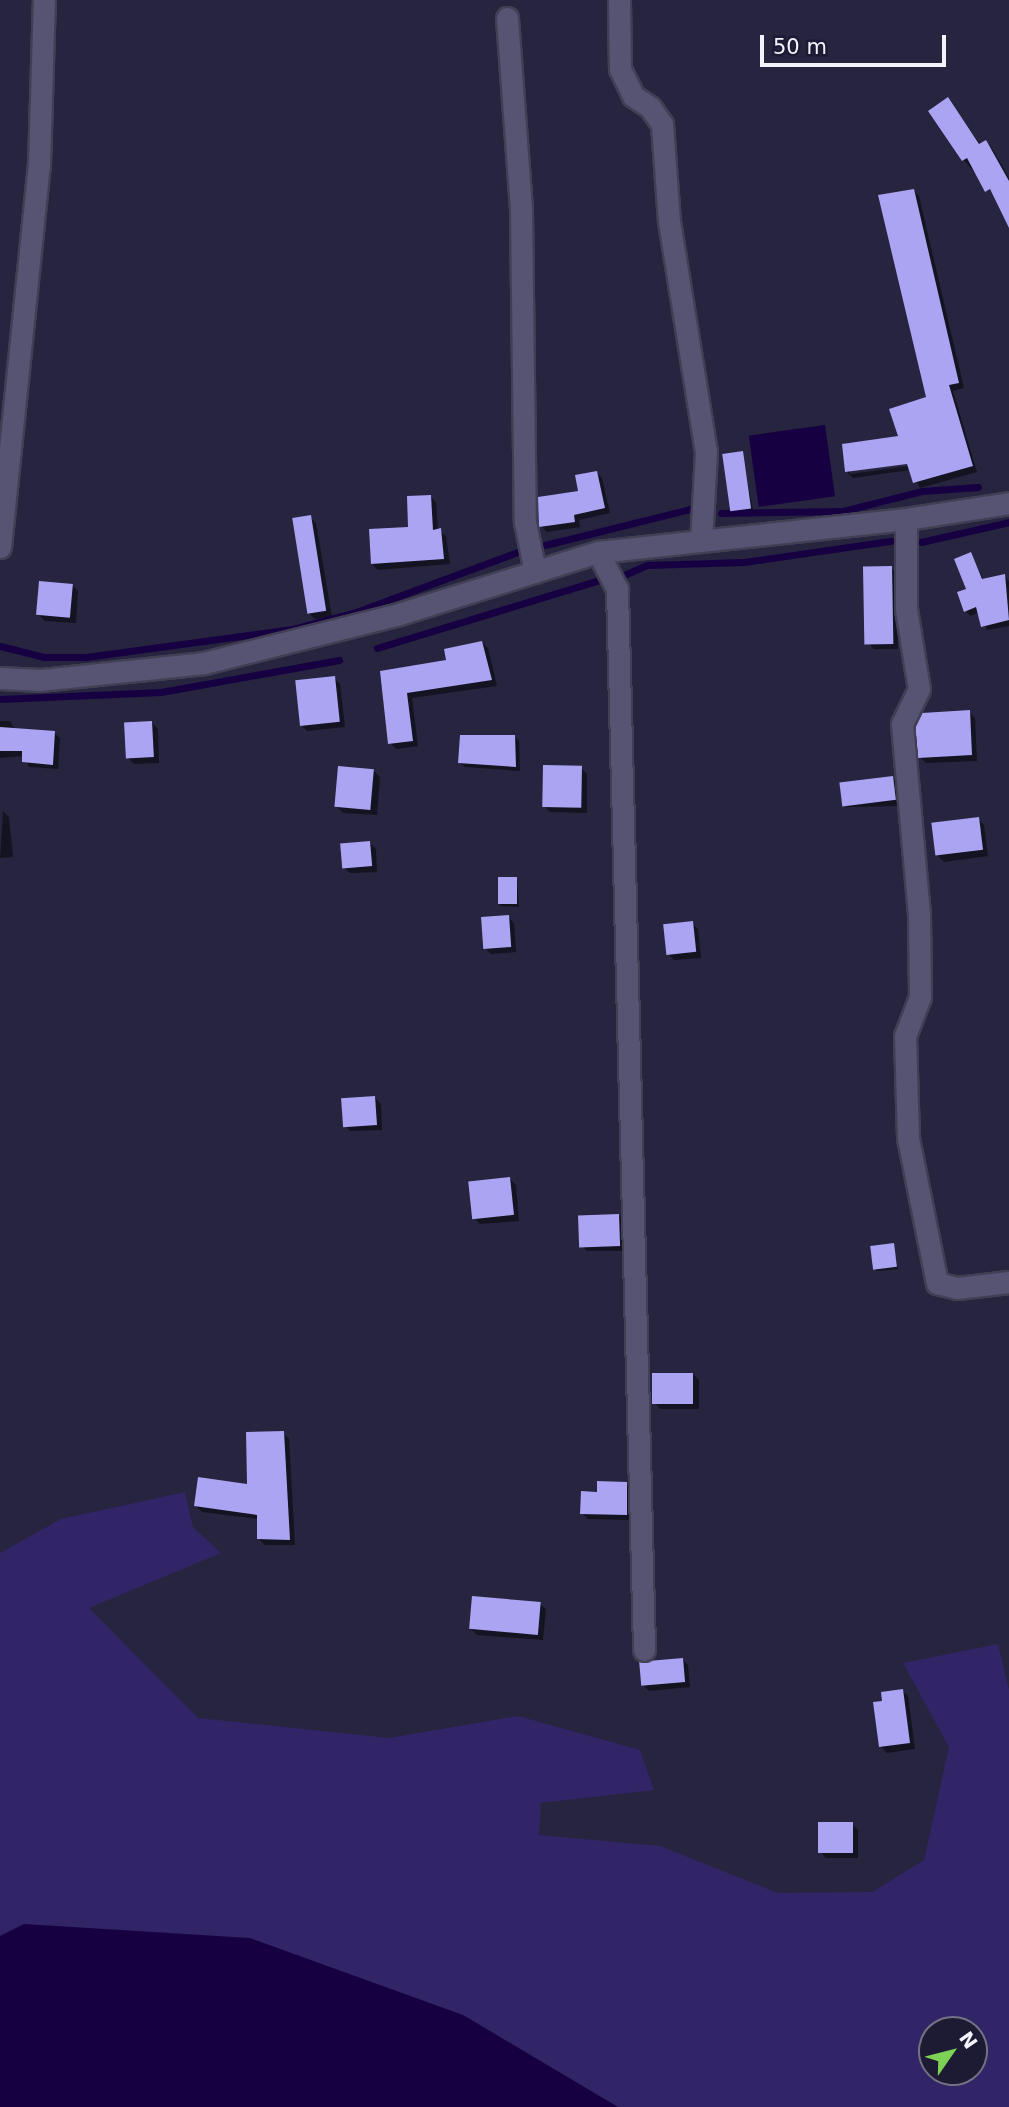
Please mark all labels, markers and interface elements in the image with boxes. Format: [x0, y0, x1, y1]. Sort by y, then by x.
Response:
scale bar [764, 21, 950, 65]
text: 50 m [773, 35, 827, 59]
north arrow [918, 2016, 988, 2086]
text: N [955, 2027, 982, 2053]

